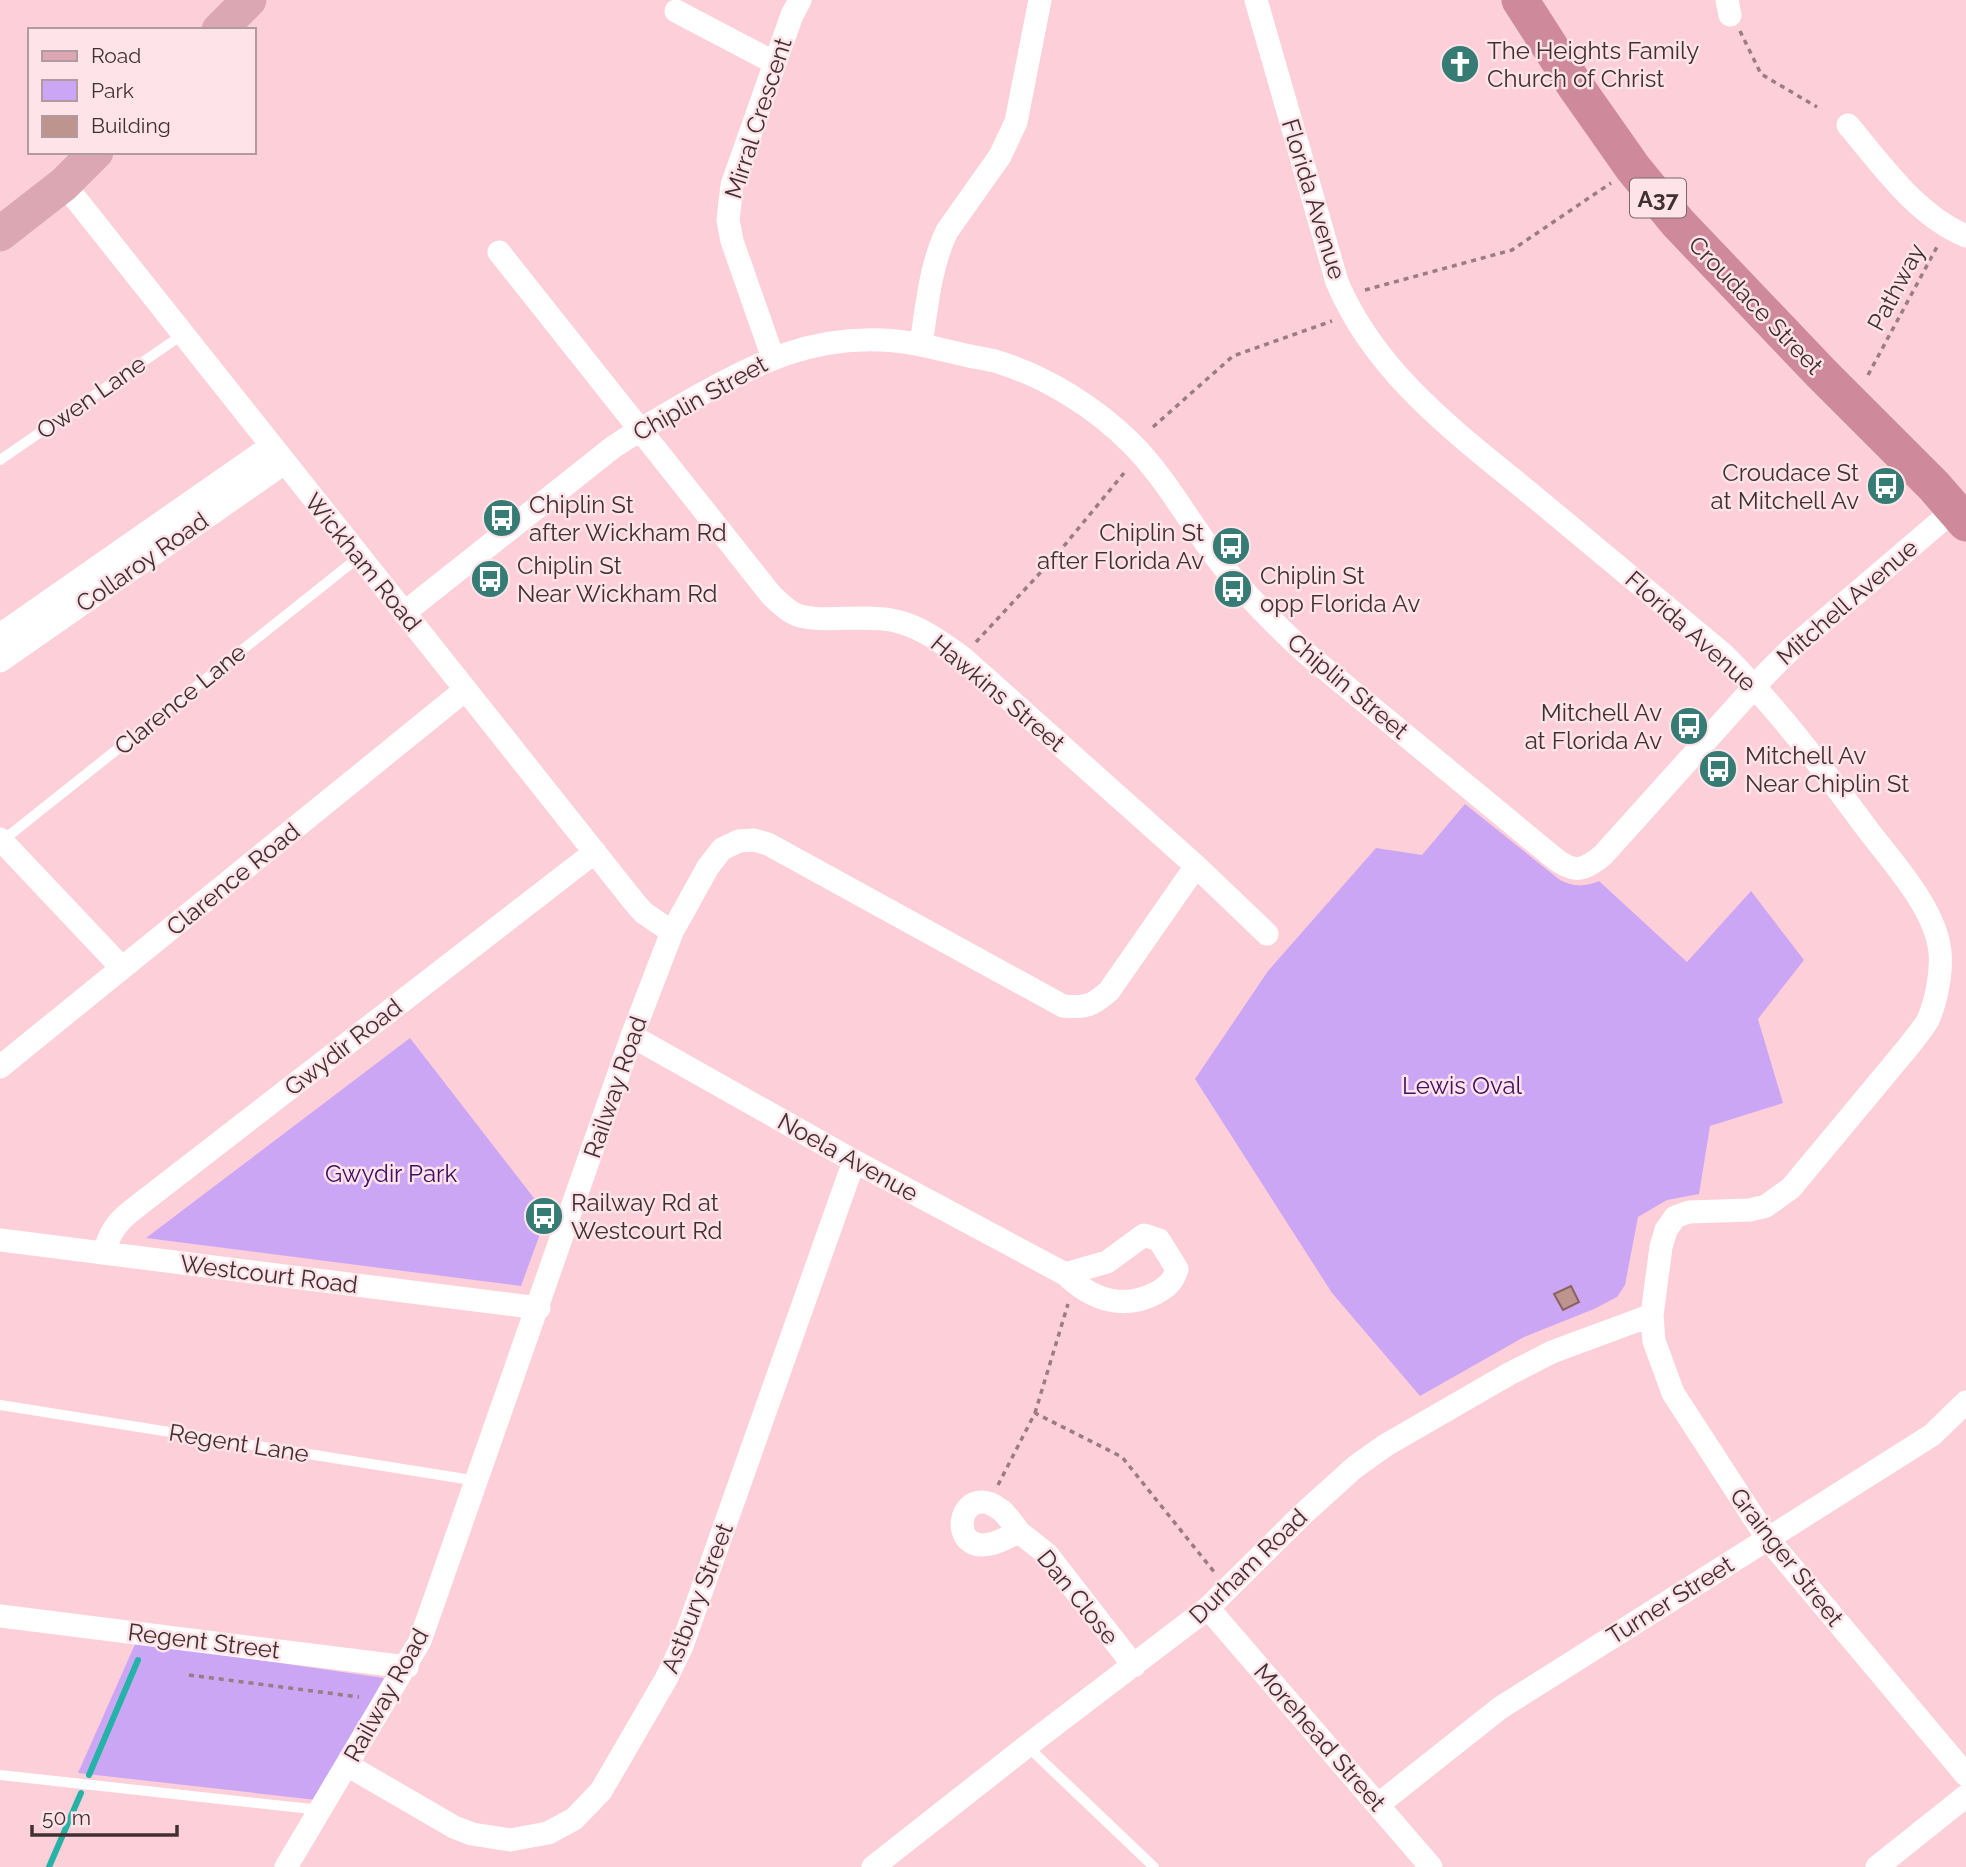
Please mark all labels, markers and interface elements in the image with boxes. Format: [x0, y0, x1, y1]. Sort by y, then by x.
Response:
legend [28, 28, 256, 154]
street label: Mirral Crescent [718, 34, 798, 202]
place label: The Heights Family Church of Christ [1487, 36, 1699, 93]
text: Road [91, 43, 141, 68]
church icon: The Heights Family Church of Christ [1439, 43, 1481, 85]
text: Park [91, 78, 134, 103]
text: Building [91, 113, 171, 138]
street label: Florida Avenue [1276, 115, 1352, 283]
road number: A37 [1630, 178, 1686, 218]
street label: Croudace Street [1683, 230, 1829, 380]
street label: Pathway [1861, 239, 1931, 335]
street label: Owen Lane [31, 349, 151, 445]
street label: Chiplin Street [628, 349, 772, 447]
place label: Croudace St at Mitchell Av [1711, 458, 1859, 515]
bus stop icon: Croudace St at Mitchell Av [1865, 465, 1907, 507]
street label: Wickham Road [299, 487, 427, 637]
place label: Chiplin St after Wickham Rd [529, 490, 727, 547]
bus stop icon: Chiplin St after Wickham Rd [481, 497, 523, 539]
street label: Collaroy Road [70, 506, 214, 618]
place label: Chiplin St after Florida Av [1037, 518, 1204, 575]
bus stop icon: Chiplin St after Florida Av [1210, 525, 1252, 567]
street label: Mitchell Avenue [1771, 533, 1923, 671]
place label: Chiplin St Near Wickham Rd [517, 551, 717, 608]
bus stop icon: Chiplin St Near Wickham Rd [469, 558, 511, 600]
place label: Chiplin St opp Florida Av [1260, 561, 1420, 618]
street label: Florida Avenue [1620, 565, 1762, 697]
bus stop icon: Chiplin St opp Florida Av [1212, 568, 1254, 610]
street label: Chiplin Street [1282, 627, 1414, 745]
street label: Hawkins Street [925, 629, 1071, 757]
street label: Clarence Lane [108, 637, 252, 761]
place label: Mitchell Av at Florida Av [1525, 698, 1662, 755]
bus stop icon: Mitchell Av at Florida Av [1668, 705, 1710, 747]
place label: Mitchell Av Near Chiplin St [1745, 741, 1909, 798]
bus stop icon: Mitchell Av Near Chiplin St [1697, 748, 1739, 790]
street label: Clarence Road [161, 816, 305, 942]
street label: Gwydir Road [279, 992, 407, 1102]
street label: Railway Road [577, 1012, 653, 1162]
park label: Lewis Oval [1402, 1071, 1522, 1100]
street label: Noela Avenue [773, 1107, 923, 1207]
park label: Gwydir Park [325, 1159, 457, 1188]
place label: Railway Rd at Westcourt Rd [571, 1188, 722, 1245]
bus stop icon: Railway Rd at Westcourt Rd [523, 1195, 565, 1237]
street label: Westcourt Road [179, 1249, 359, 1299]
street label: Regent Lane [167, 1418, 311, 1468]
street label: Grainger Street [1724, 1482, 1850, 1632]
street label: Durham Road [1183, 1503, 1313, 1629]
street label: Astbury Street [655, 1519, 739, 1677]
street label: Dan Close [1031, 1544, 1125, 1650]
street label: Turner Street [1601, 1550, 1739, 1650]
street label: Regent Street [126, 1617, 282, 1665]
street label: Railway Road [337, 1623, 435, 1767]
street label: Morehead Street [1248, 1657, 1392, 1817]
scale bar [32, 1794, 177, 1838]
text: 50 m [42, 1805, 91, 1830]

